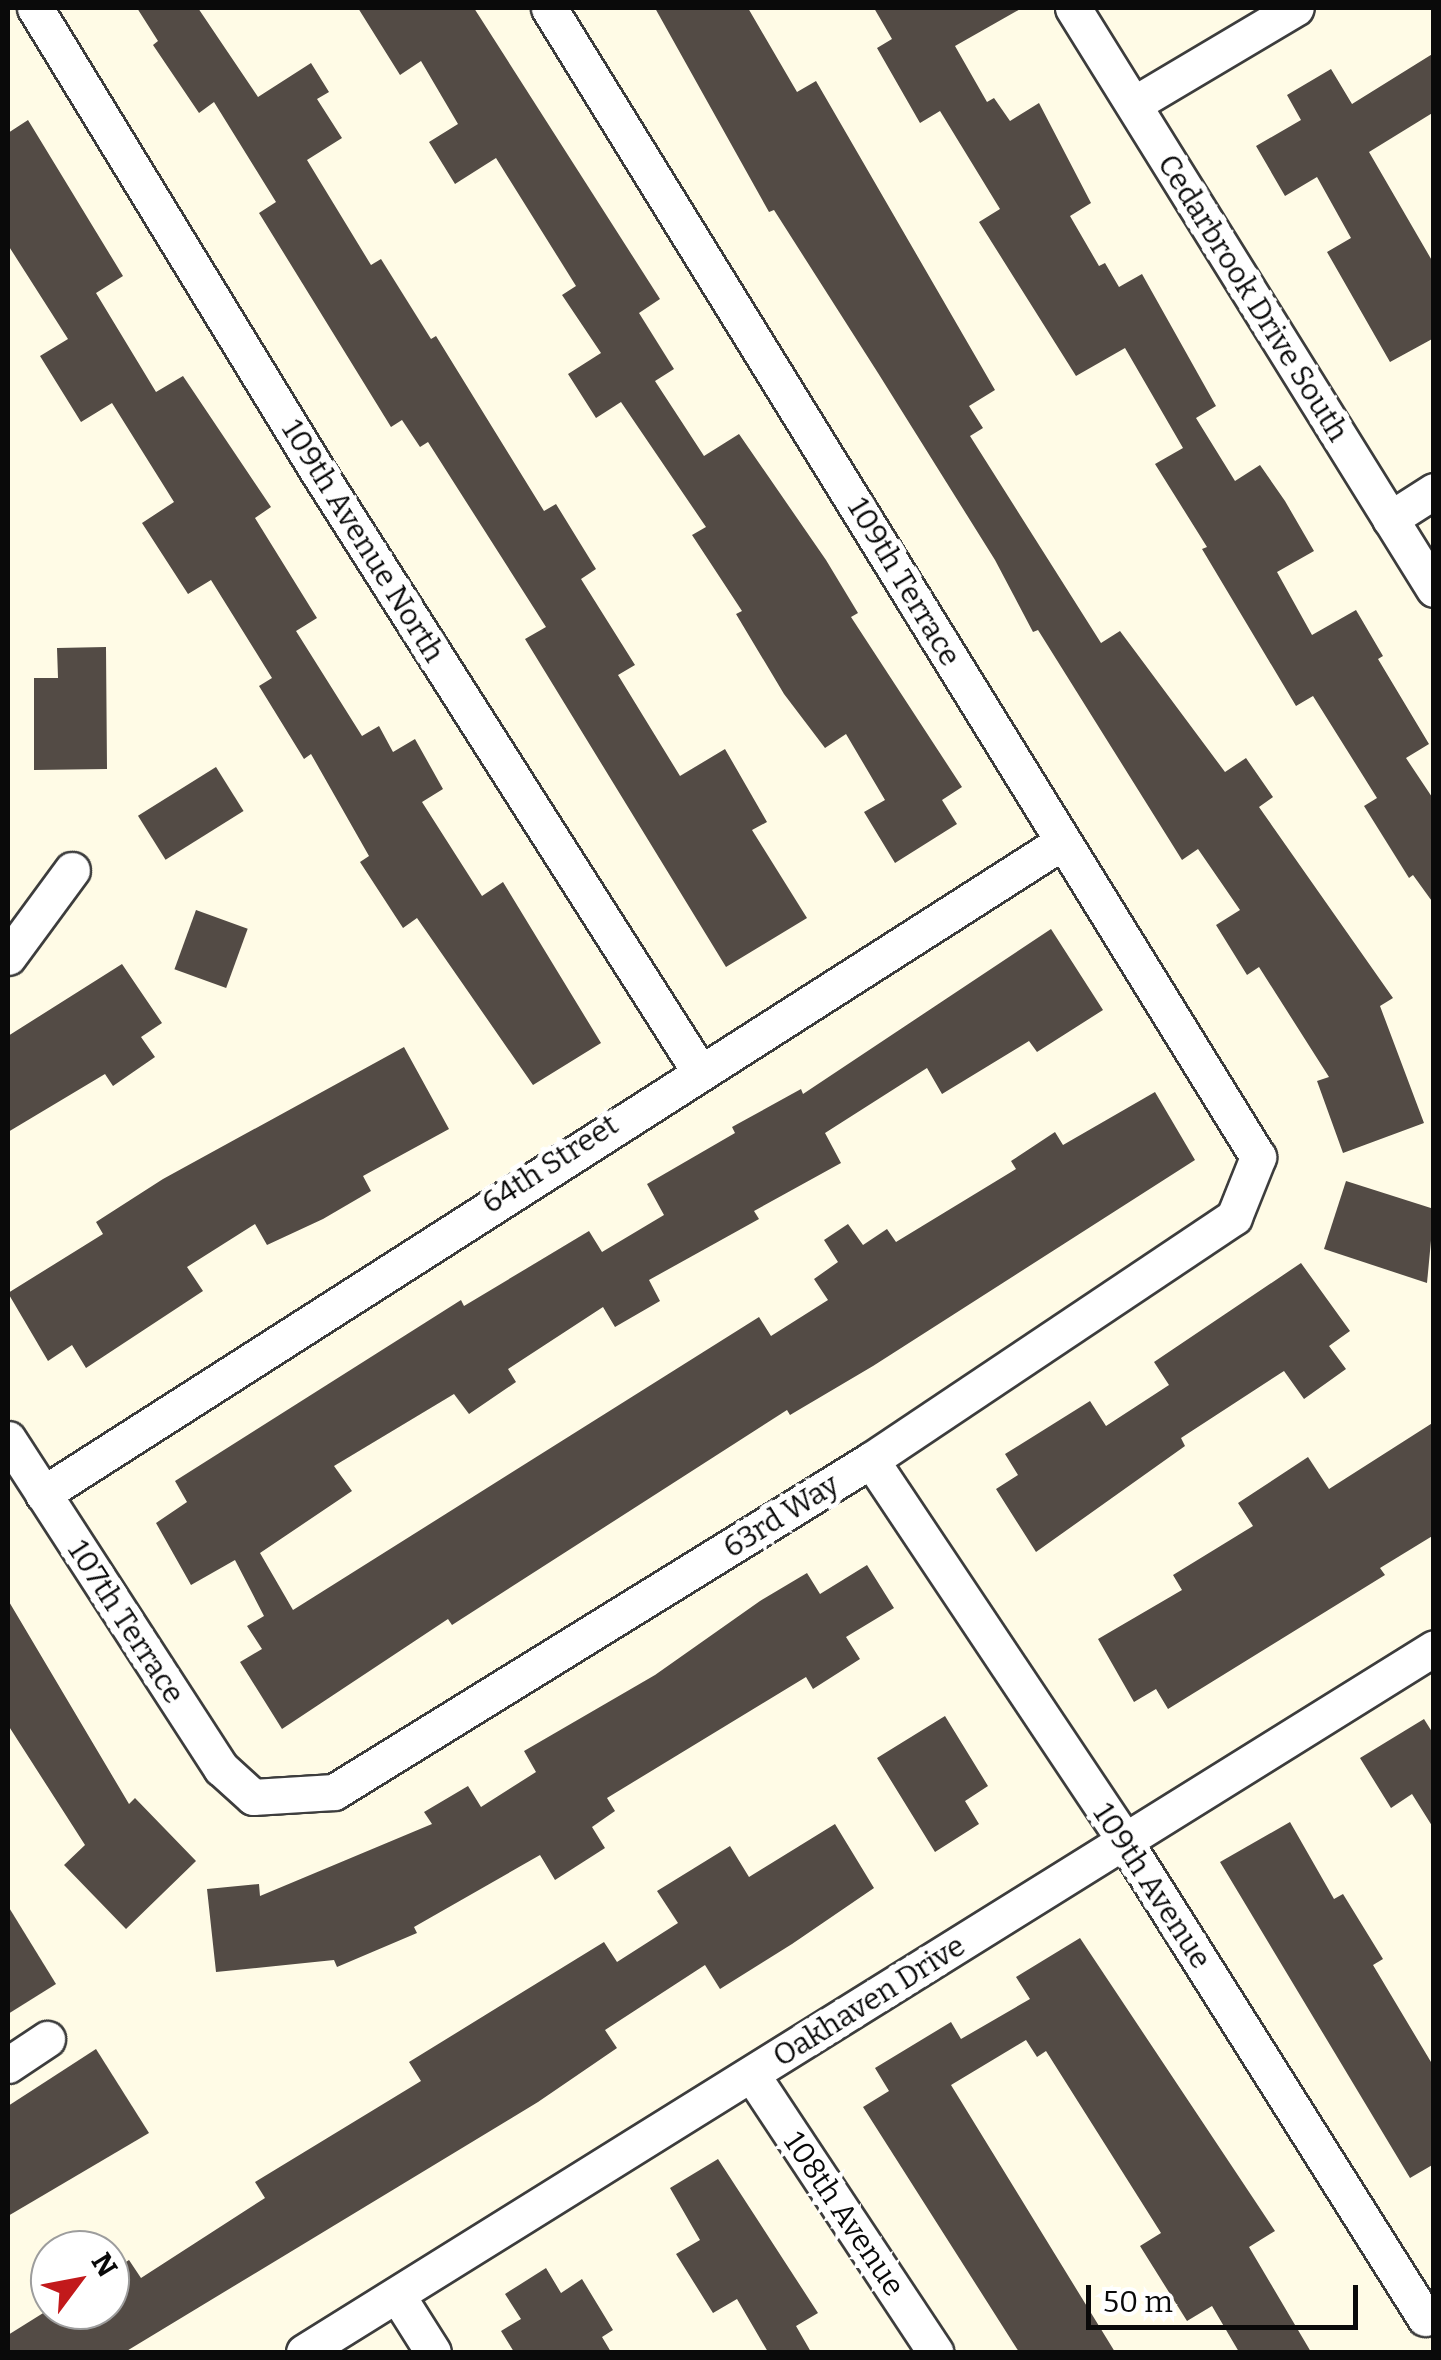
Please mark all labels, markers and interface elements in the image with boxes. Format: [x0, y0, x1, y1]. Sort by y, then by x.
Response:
street label: Cedarbrook Drive South [1150, 148, 1356, 448]
street label: 109th Avenue North [274, 413, 452, 669]
street label: 109th Terrace [840, 492, 968, 672]
street label: 64th Street [475, 1107, 625, 1221]
street label: 63rd Way [716, 1466, 846, 1566]
street label: 107th Terrace [60, 1534, 192, 1710]
street label: 109th Avenue [1085, 1797, 1219, 1975]
street label: Oakhaven Drive [766, 1928, 972, 2074]
street label: 108th Avenue [776, 2125, 912, 2303]
north arrow [30, 2230, 130, 2330]
text: N [84, 2247, 124, 2283]
scale bar [1091, 2265, 1364, 2327]
text: 50 m [1103, 2284, 1173, 2320]

